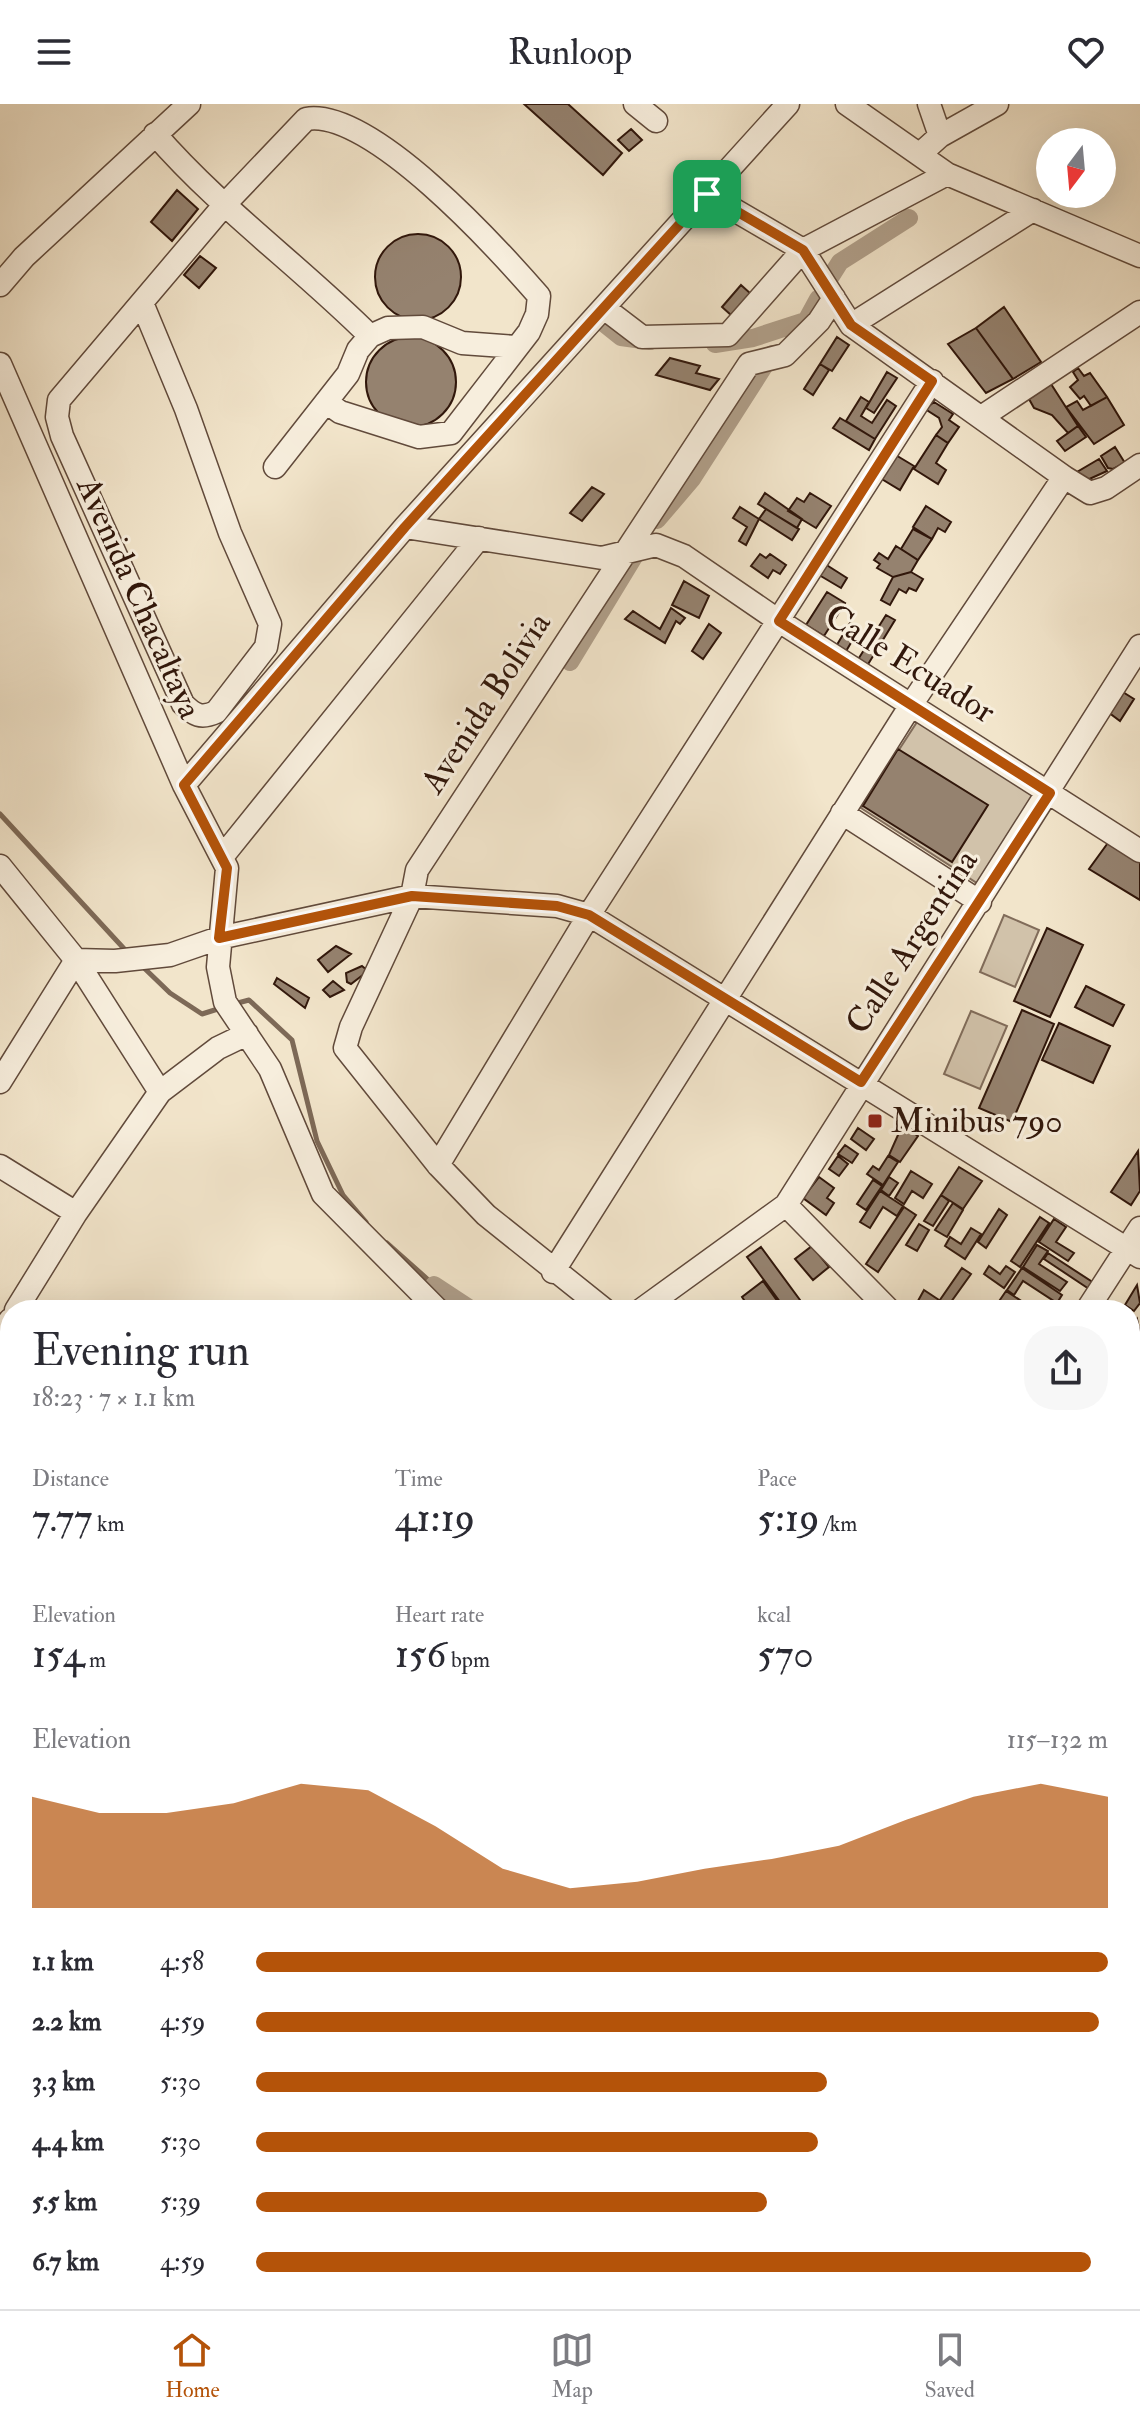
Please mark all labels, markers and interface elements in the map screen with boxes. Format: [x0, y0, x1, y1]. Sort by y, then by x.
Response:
icon: menu [32, 30, 76, 74]
text: Runloop [508, 30, 632, 75]
icon: heart [1064, 30, 1108, 74]
north arrow [1036, 128, 1116, 208]
map controls [1036, 128, 1116, 208]
pin [673, 160, 741, 228]
icon: arrive [685, 172, 729, 216]
street label: Avenida Chacaltaya [66, 470, 212, 726]
street label: Calle Ecuador [817, 595, 1003, 734]
street label: Avenida Bolivia [411, 603, 561, 803]
street label: Calle Argentina [836, 841, 988, 1042]
place label: Minibus 790 [891, 1100, 1063, 1143]
marker: Minibus 790 [866, 1112, 884, 1130]
text: Evening run [32, 1324, 250, 1379]
button: share [1024, 1326, 1108, 1410]
text: 18:23 · 7 × 1.1 km [32, 1382, 195, 1414]
text: Distance [32, 1465, 109, 1493]
text: Time [395, 1465, 443, 1493]
text: Pace [757, 1465, 797, 1493]
text: 7.77 [32, 1493, 92, 1544]
text: 41:19 [395, 1493, 475, 1544]
text: 5:19 [757, 1493, 819, 1544]
text: km [92, 1510, 125, 1538]
text: /km [819, 1510, 857, 1538]
text: Elevation [32, 1601, 116, 1629]
text: Heart rate [395, 1601, 484, 1629]
text: kcal [757, 1601, 791, 1629]
text: 154 [32, 1629, 84, 1680]
text: 156 [395, 1629, 446, 1680]
text: 570 [757, 1629, 814, 1680]
text: m [84, 1646, 106, 1674]
text: bpm [446, 1646, 490, 1674]
text: Elevation [32, 1724, 131, 1756]
text: 115–132 m [1007, 1724, 1108, 1756]
text: 1.1 km [32, 1946, 94, 1978]
text: 4:58 [160, 1946, 204, 1978]
text: 2.2 km [32, 2006, 101, 2038]
text: 4:59 [160, 2006, 205, 2038]
text: 3.3 km [32, 2066, 95, 2098]
text: 5:30 [160, 2066, 201, 2098]
text: 4.4 km [32, 2126, 104, 2158]
text: 5:30 [160, 2126, 201, 2158]
text: 5.5 km [32, 2186, 97, 2218]
text: 5:39 [160, 2186, 201, 2218]
text: 6.7 km [32, 2246, 99, 2278]
text: 4:59 [160, 2246, 205, 2278]
tab: Home [165, 2328, 220, 2404]
tab: Map [550, 2328, 594, 2404]
tab: Saved [925, 2328, 975, 2404]

